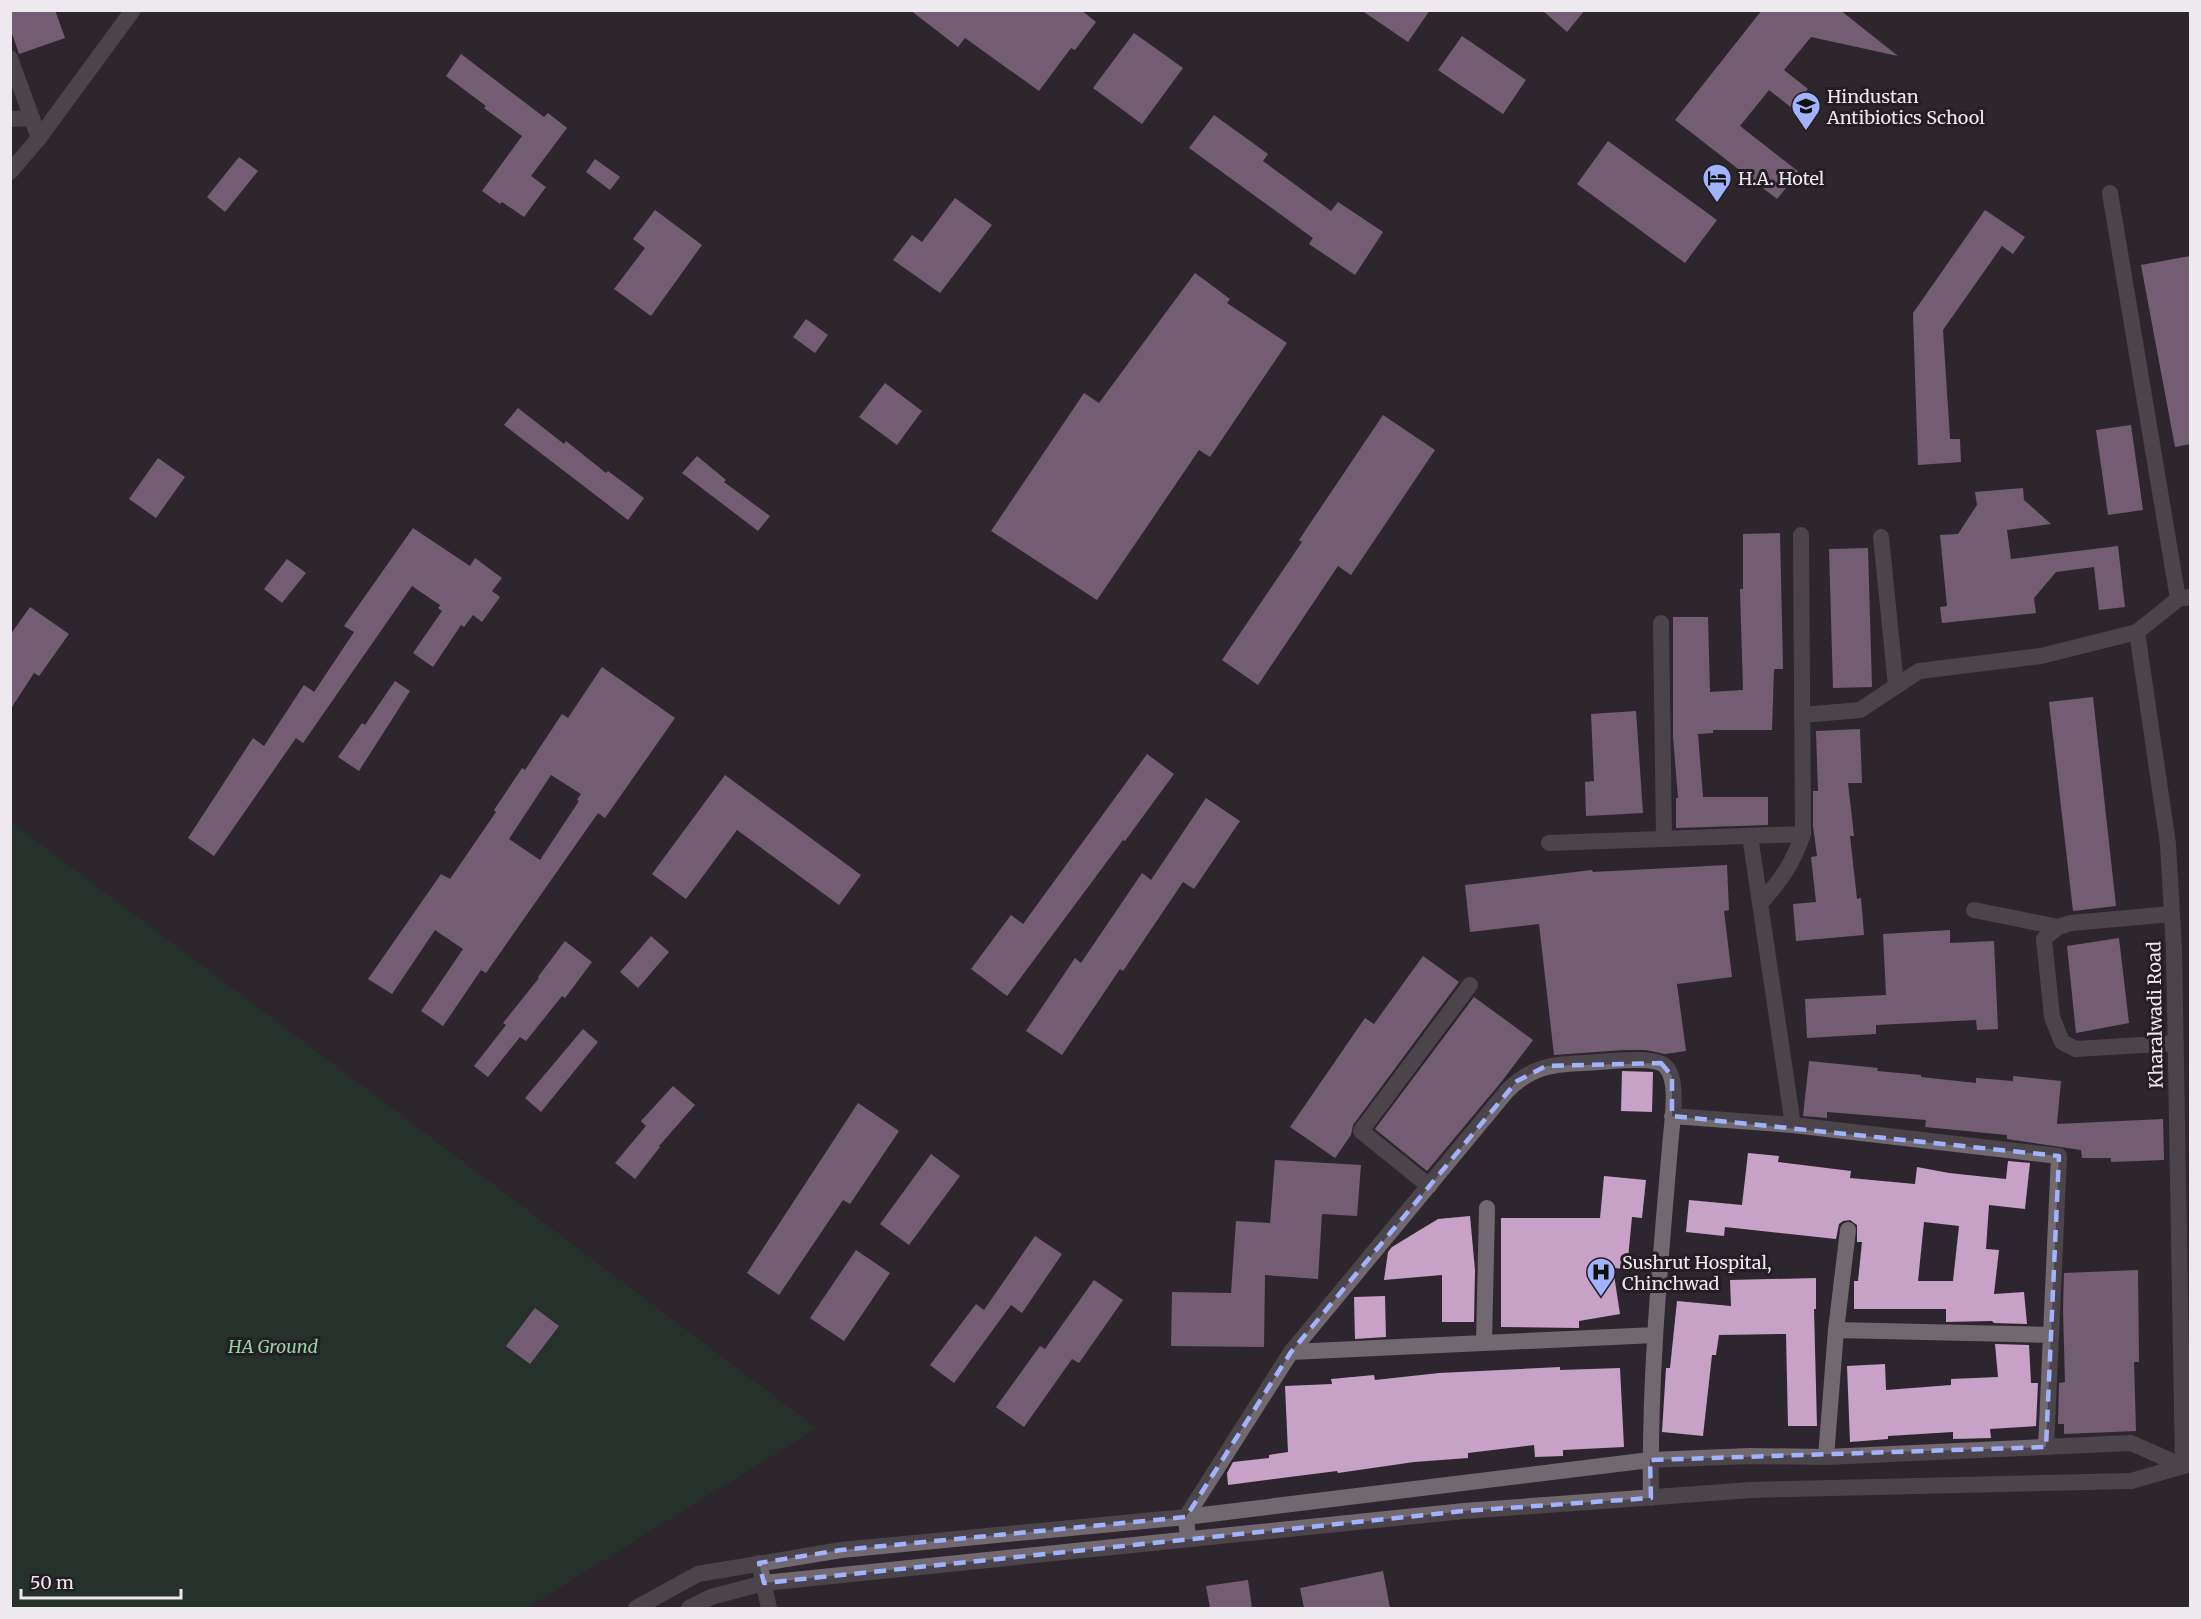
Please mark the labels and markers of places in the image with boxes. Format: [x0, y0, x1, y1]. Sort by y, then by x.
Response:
place label: Hindustan Antibiotics School [1826, 85, 1985, 129]
school or university icon: Hindustan Antibiotics School [1790, 90, 1822, 132]
hotel icon: H.A. Hotel [1701, 162, 1733, 204]
place label: H.A. Hotel [1738, 167, 1825, 190]
place label: Sushrut Hospital, Chinchwad [1622, 1251, 1772, 1295]
hospital icon: Sushrut Hospital, Chinchwad [1585, 1256, 1617, 1298]

